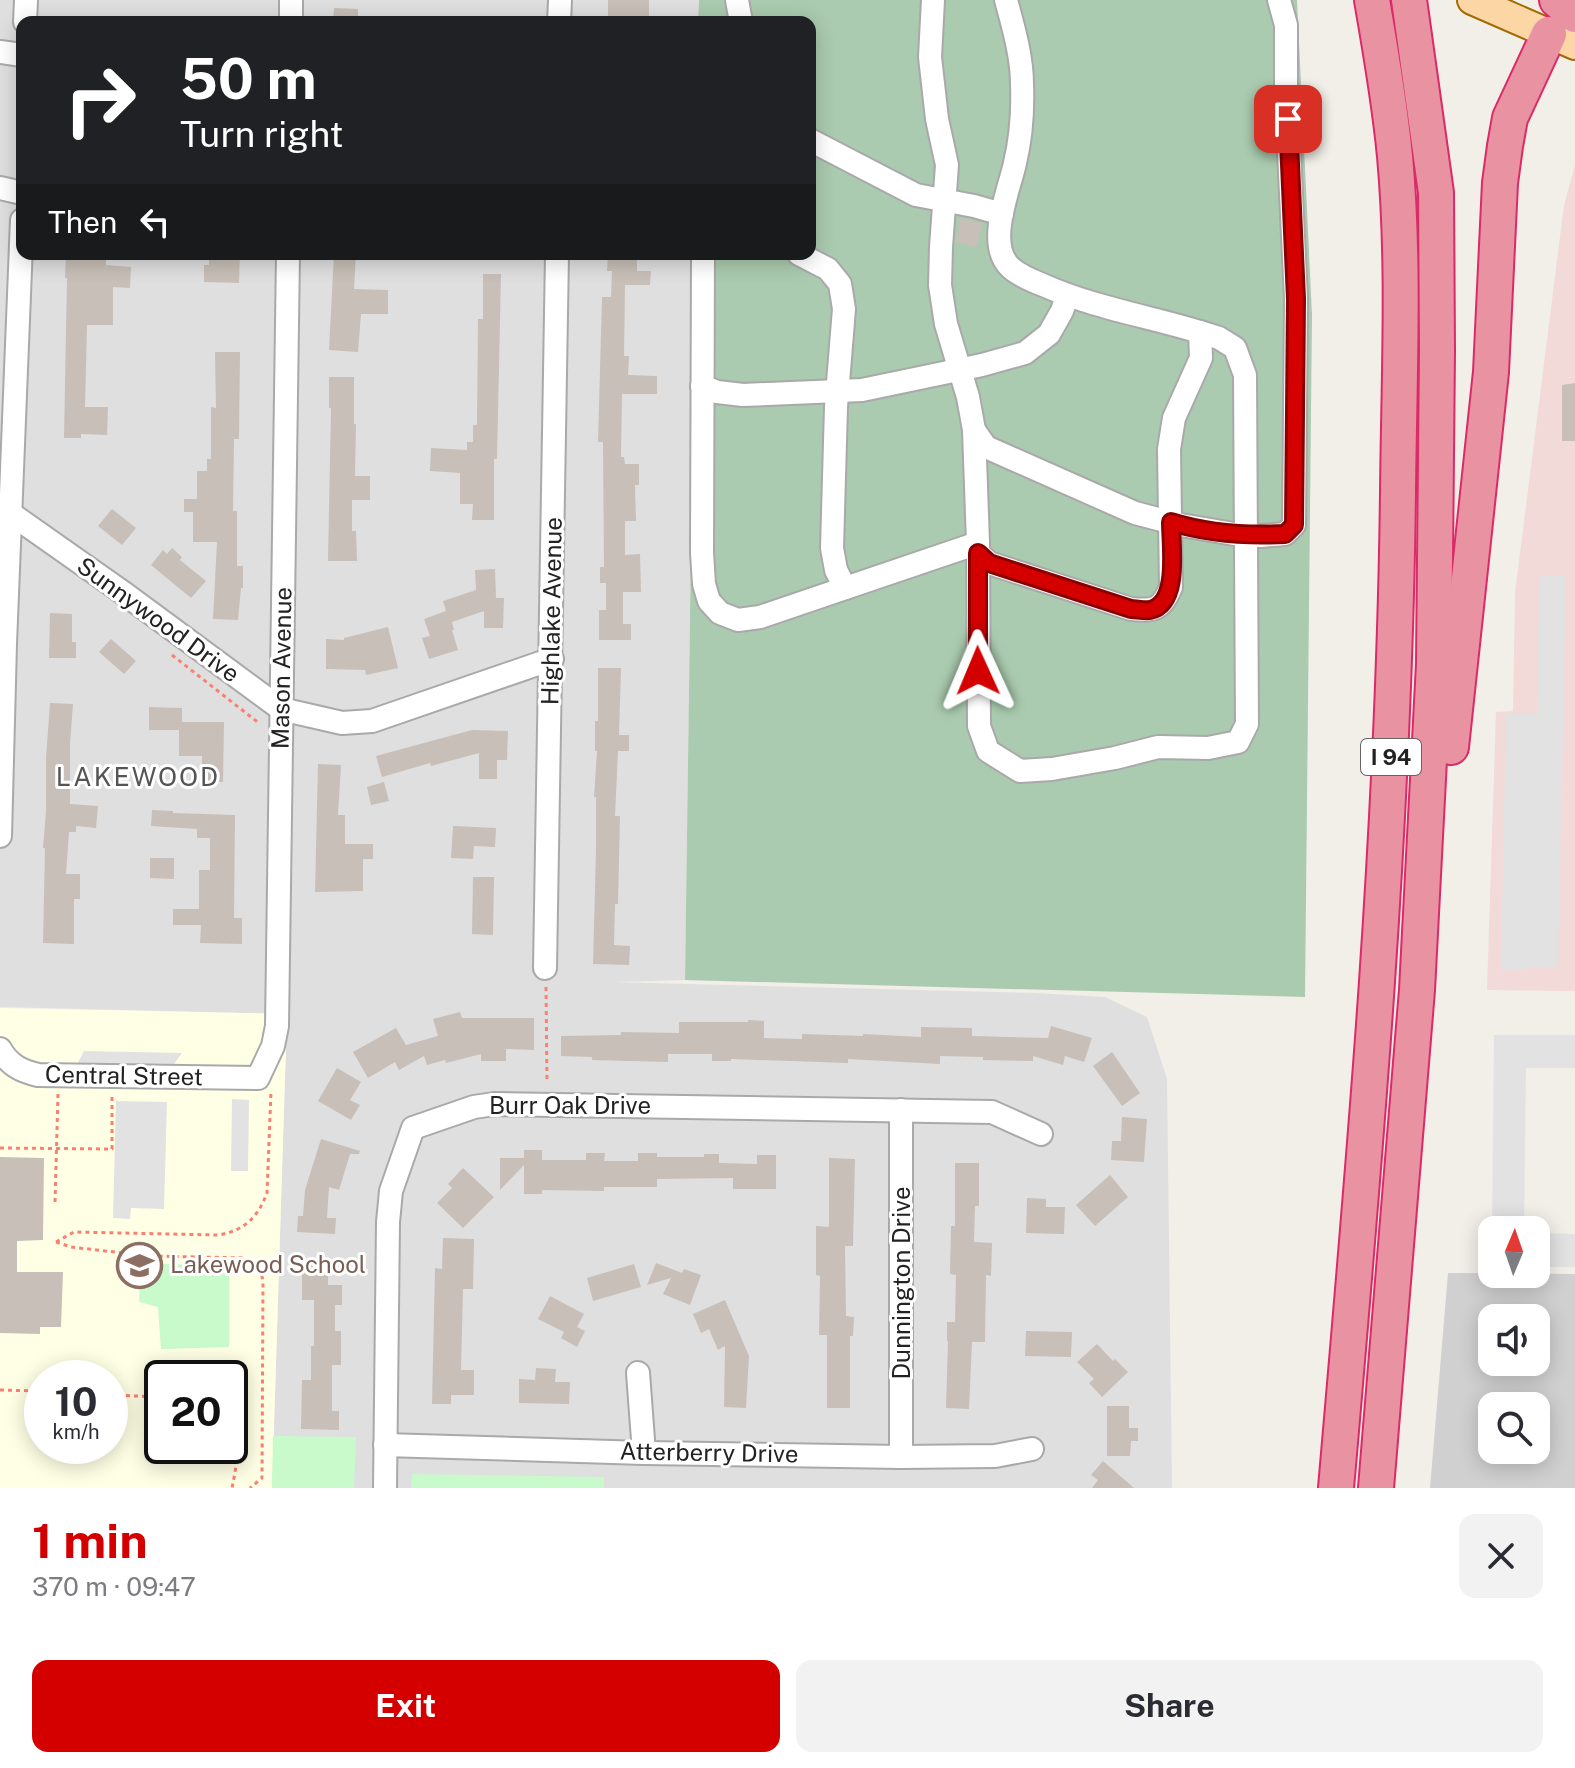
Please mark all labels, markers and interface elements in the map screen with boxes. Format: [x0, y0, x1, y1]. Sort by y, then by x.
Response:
text: 50 m [180, 46, 317, 112]
icon: right [48, 48, 152, 152]
pin [1254, 85, 1322, 153]
icon: arrive [1266, 97, 1310, 141]
text: Turn right [180, 113, 343, 155]
icon: left [133, 200, 177, 244]
text: Then [48, 204, 117, 240]
street label: Highlake Avenue [535, 517, 567, 705]
street label: Sunnywood Drive [72, 551, 245, 687]
street label: Mason Avenue [266, 587, 296, 749]
position arrow [936, 629, 1020, 713]
road number: I 94 [1361, 739, 1421, 775]
district label: LAKEWOOD [56, 761, 220, 792]
street label: Central Street [45, 1060, 203, 1090]
street label: Burr Oak Drive [489, 1091, 651, 1119]
street label: Dunnington Drive [887, 1186, 915, 1380]
north arrow [1478, 1216, 1550, 1288]
map controls [1478, 1216, 1550, 1464]
school or university icon: Lakewood School [115, 1241, 163, 1289]
place label: Lakewood School [170, 1250, 366, 1278]
button: sound [1478, 1304, 1550, 1376]
speed limit sign: 20 [144, 1360, 248, 1464]
text: 10 [55, 1378, 97, 1425]
button: search [1478, 1392, 1550, 1464]
text: km/h [52, 1420, 100, 1444]
street label: Atterberry Drive [619, 1436, 799, 1468]
text: 1 min [32, 1512, 148, 1569]
button: close [1459, 1514, 1543, 1598]
text: 370 m · 09:47 [32, 1571, 196, 1602]
button: Exit [32, 1660, 780, 1752]
button: Share [796, 1660, 1543, 1752]

